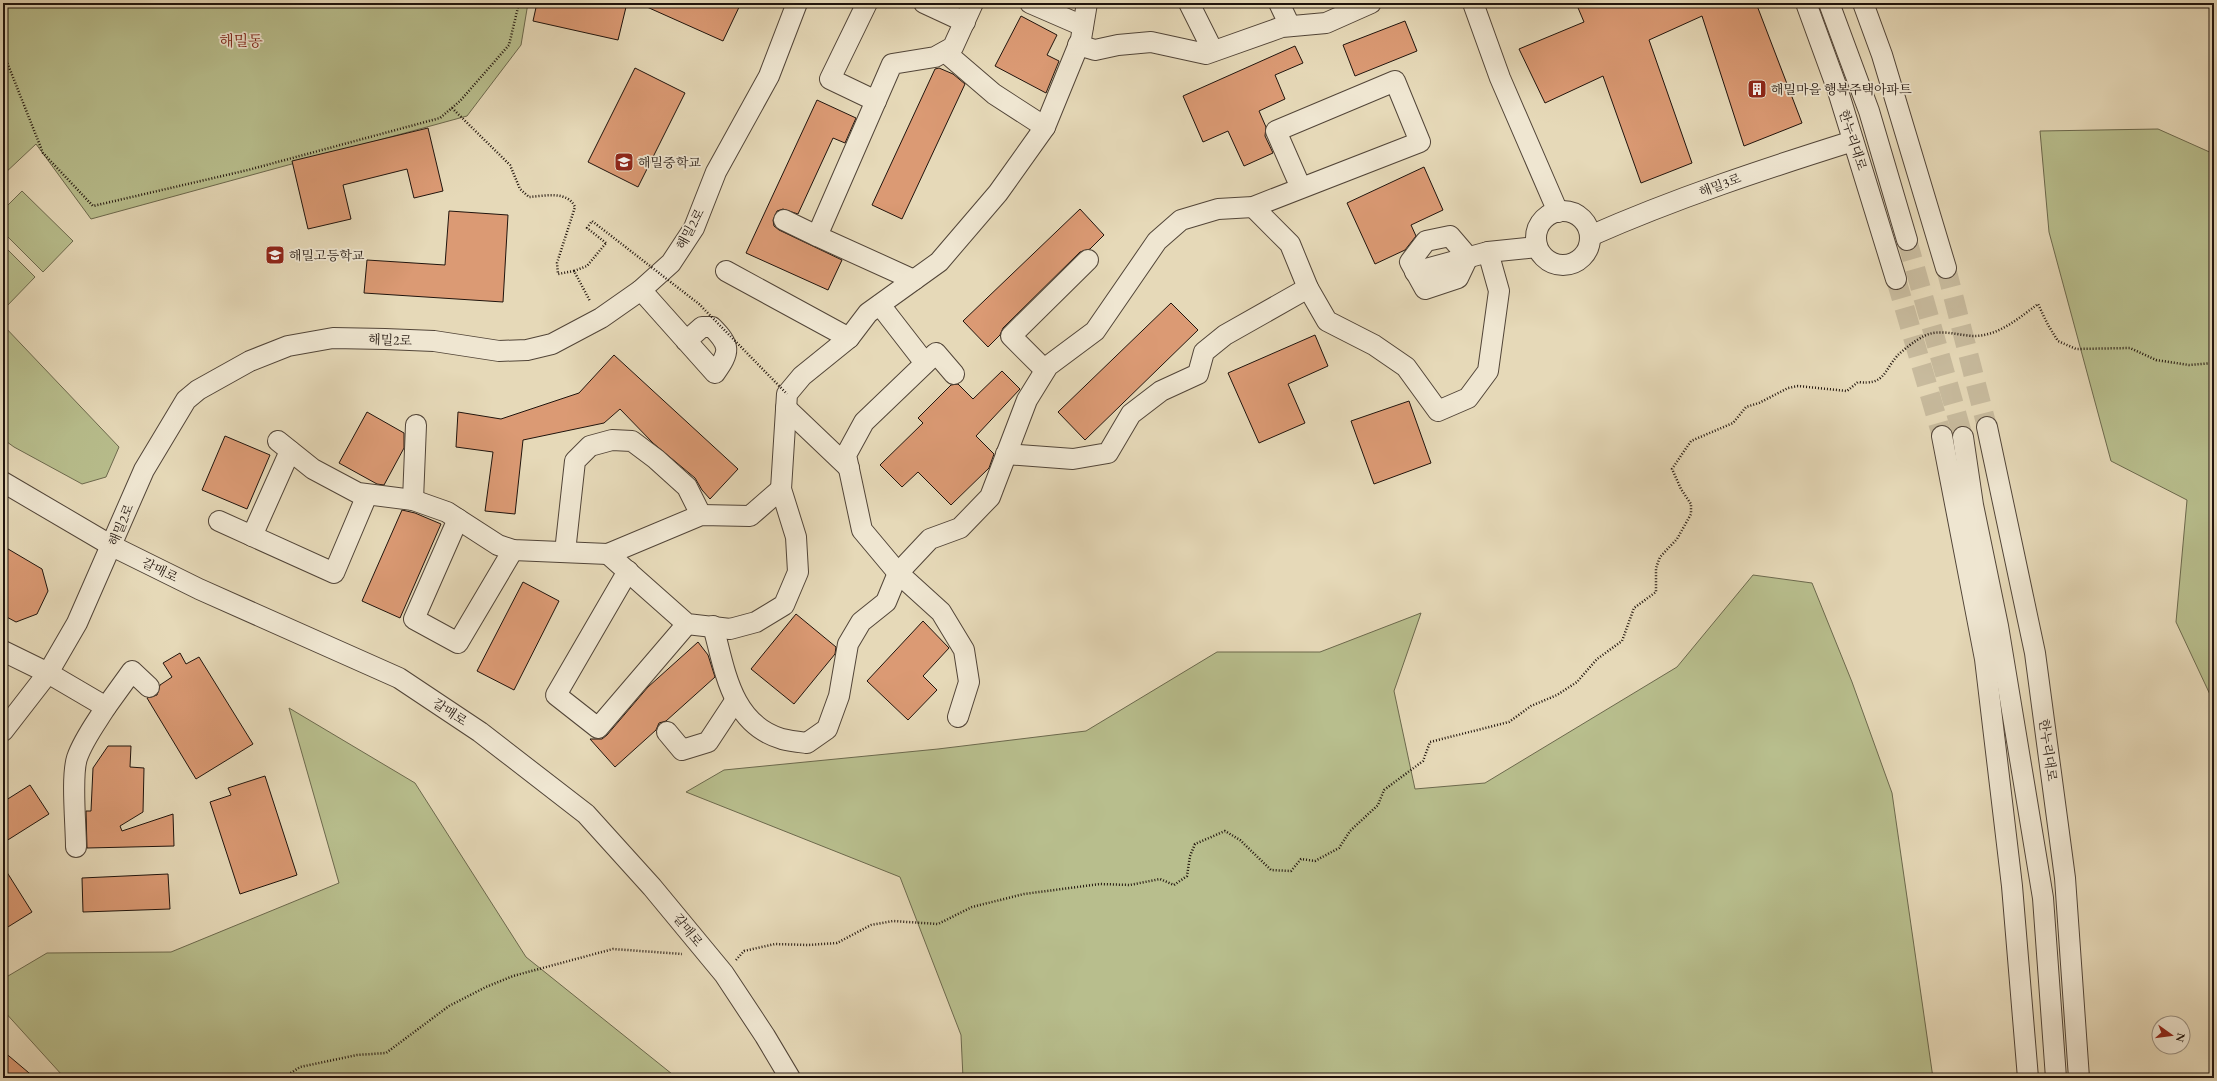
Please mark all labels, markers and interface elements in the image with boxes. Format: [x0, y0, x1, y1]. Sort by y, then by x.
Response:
district label: 해밀동 [219, 31, 263, 50]
building icon: 해밀마을 행복주택아파트 [1746, 78, 1768, 100]
place label: 해밀마을 행복주택아파트 [1771, 81, 1912, 98]
street label: 한누리대로 [1835, 108, 1871, 173]
school or university icon: 해밀중학교 [613, 151, 635, 173]
place label: 해밀중학교 [638, 154, 701, 171]
street label: 해밀3로 [1696, 169, 1744, 200]
street label: 해밀2로 [672, 205, 708, 252]
school or university icon: 해밀고등학교 [264, 244, 286, 266]
place label: 해밀고등학교 [289, 247, 365, 264]
street label: 해밀2로 [368, 331, 413, 349]
street label: 해밀2로 [105, 501, 138, 549]
street label: 갈매로 [139, 554, 181, 586]
street label: 갈매로 [430, 695, 471, 730]
street label: 한누리대로 [2035, 718, 2061, 783]
street label: 갈매로 [670, 910, 707, 950]
north arrow [2151, 1015, 2191, 1055]
text: N [2173, 1031, 2189, 1044]

